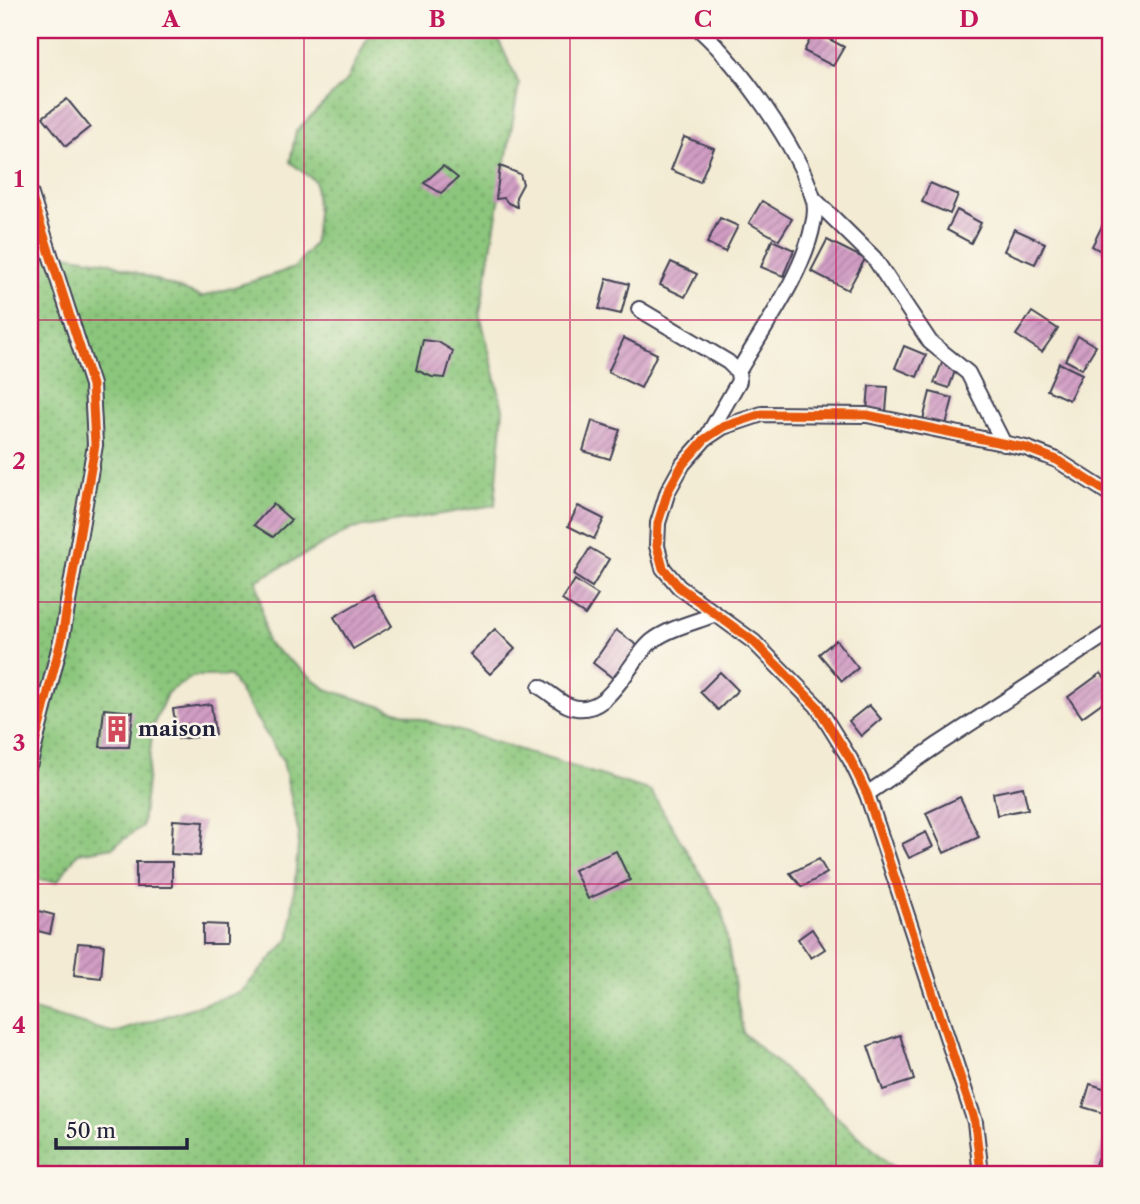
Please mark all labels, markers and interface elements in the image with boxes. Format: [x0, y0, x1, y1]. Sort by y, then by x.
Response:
text: A [161, 5, 181, 33]
text: B [428, 5, 446, 33]
text: C [694, 5, 712, 33]
text: D [959, 5, 979, 33]
text: 1 [14, 165, 25, 193]
text: 2 [12, 447, 26, 475]
building icon: maison [102, 714, 132, 744]
place label: maison [138, 716, 217, 741]
text: 3 [13, 729, 26, 757]
text: 4 [12, 1011, 26, 1039]
scale bar [56, 1106, 187, 1150]
text: 50 m [66, 1118, 116, 1143]

